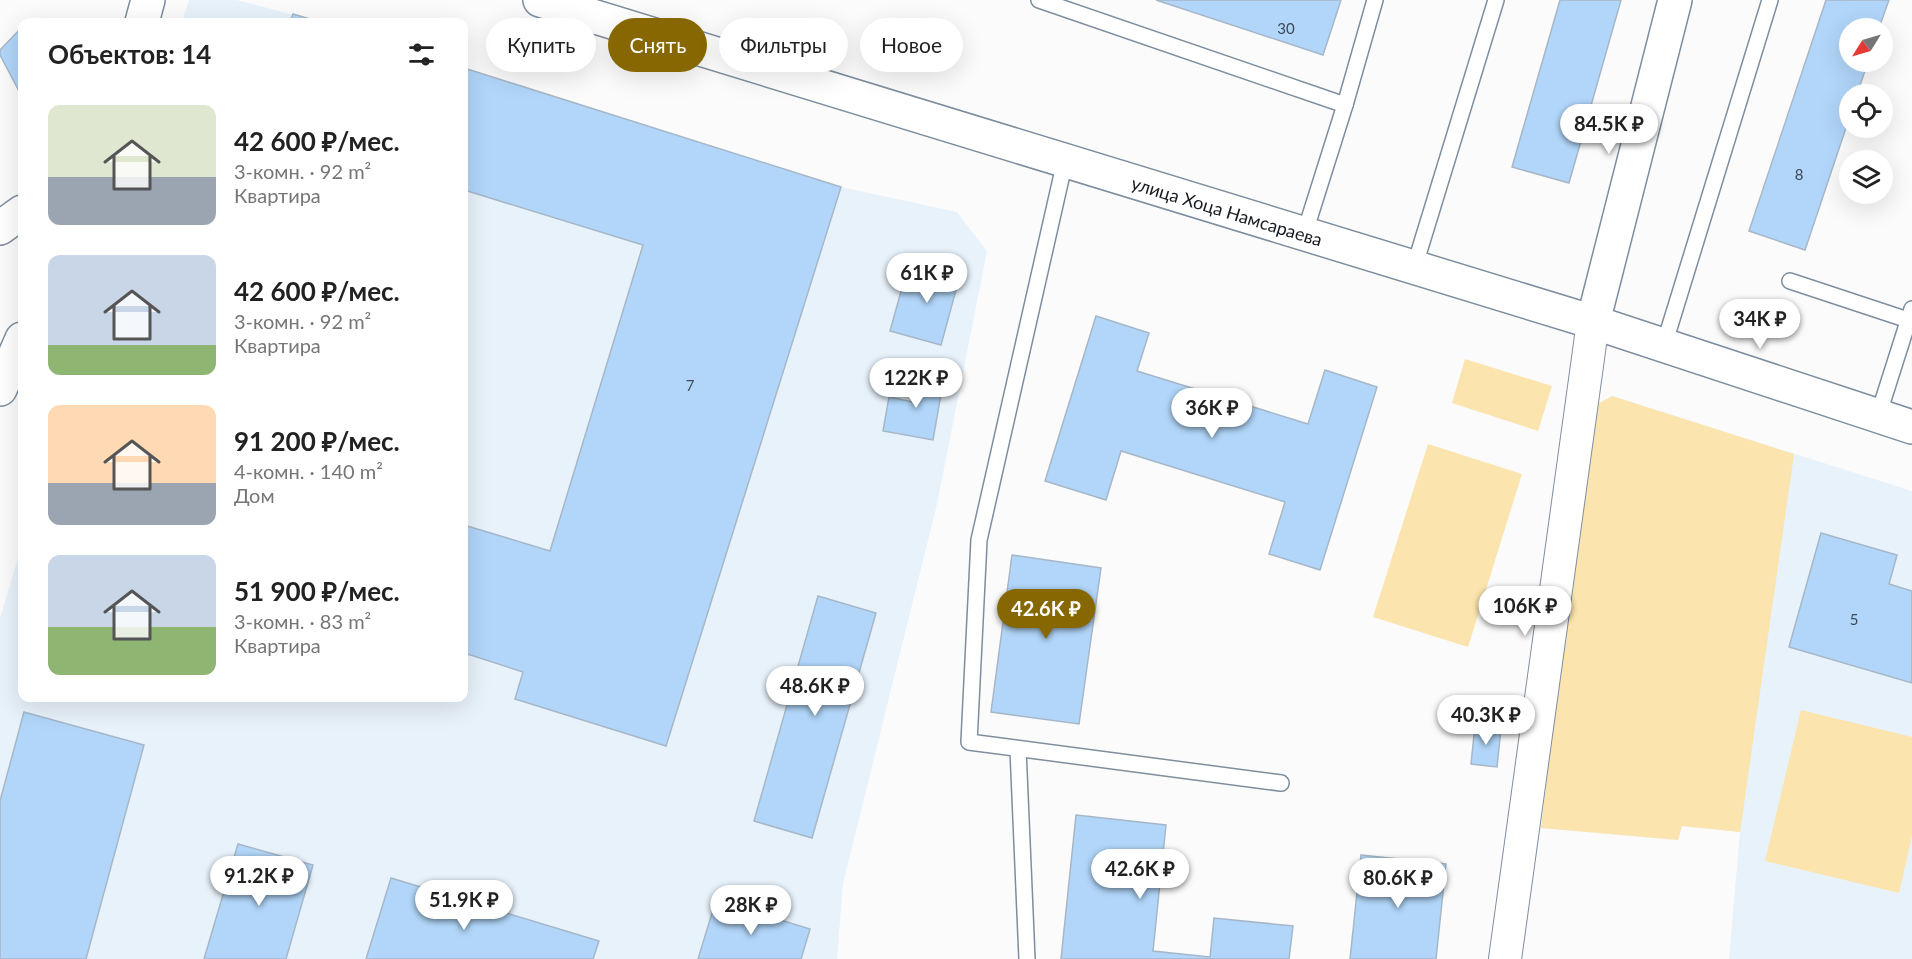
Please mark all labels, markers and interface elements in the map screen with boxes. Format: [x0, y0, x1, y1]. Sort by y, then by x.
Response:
chip: Купить [486, 18, 596, 72]
chip: Снять [608, 18, 707, 72]
chip: Фильтры [719, 18, 848, 72]
chip: Новое [860, 18, 963, 72]
north arrow [1839, 18, 1893, 72]
map controls [1839, 18, 1893, 204]
house number: 30 [1277, 19, 1295, 37]
text: Объектов: 14 [48, 38, 211, 70]
icon: filters [405, 38, 438, 71]
button: locate [1839, 84, 1893, 138]
pin: 84.5K ₽ [1554, 104, 1664, 155]
text: 84.5K ₽ [1574, 111, 1644, 135]
text: 42 600 ₽/мес. [234, 125, 400, 157]
icon: home [96, 129, 168, 201]
button: layers [1839, 150, 1893, 204]
text: 3-комн. · 92 m² [234, 159, 371, 183]
house number: 8 [1795, 165, 1803, 183]
street label: улица Хоца Намсараева [1129, 171, 1325, 251]
text: Квартира [234, 183, 321, 207]
pin: 61K ₽ [885, 253, 969, 304]
text: 61K ₽ [900, 260, 954, 284]
text: 42 600 ₽/мес. [234, 275, 400, 307]
icon: home [96, 279, 168, 351]
pin: 34K ₽ [1718, 299, 1802, 350]
text: 34K ₽ [1733, 306, 1787, 330]
text: 3-комн. · 92 m² [234, 309, 371, 333]
text: Квартира [234, 333, 321, 357]
pin: 122K ₽ [867, 358, 965, 409]
text: 122K ₽ [883, 365, 949, 389]
house number: 7 [686, 376, 695, 394]
pin: 36K ₽ [1170, 388, 1254, 439]
text: 36K ₽ [1185, 395, 1239, 419]
text: 91 200 ₽/мес. [234, 425, 400, 457]
icon: home [96, 429, 168, 501]
text: 4-комн. · 140 m² [234, 459, 383, 483]
text: Дом [234, 483, 275, 507]
text: 51 900 ₽/мес. [234, 575, 400, 607]
icon: home [96, 579, 168, 651]
pin: 106K ₽ [1476, 586, 1574, 637]
pin: 42.6K ₽ [991, 589, 1101, 640]
text: 106K ₽ [1492, 593, 1558, 617]
text: 42.6K ₽ [1011, 596, 1081, 620]
text: 3-комн. · 83 m² [234, 609, 371, 633]
house number: 5 [1850, 610, 1858, 628]
text: Квартира [234, 633, 321, 657]
pin: 48.6K ₽ [760, 666, 870, 717]
text: 48.6K ₽ [780, 673, 850, 697]
pin: 40.3K ₽ [1431, 695, 1541, 746]
text: 40.3K ₽ [1451, 702, 1521, 726]
pin: 42.6K ₽ [1085, 849, 1195, 900]
pin: 91.2K ₽ [204, 856, 314, 907]
text: 42.6K ₽ [1105, 856, 1175, 880]
pin: 80.6K ₽ [1343, 858, 1453, 909]
text: 91.2K ₽ [224, 863, 294, 887]
text: 80.6K ₽ [1363, 865, 1433, 889]
pin: 51.9K ₽ [409, 880, 519, 931]
pin: 28K ₽ [709, 885, 793, 936]
text: 51.9K ₽ [429, 887, 499, 911]
text: 28K ₽ [724, 892, 778, 916]

